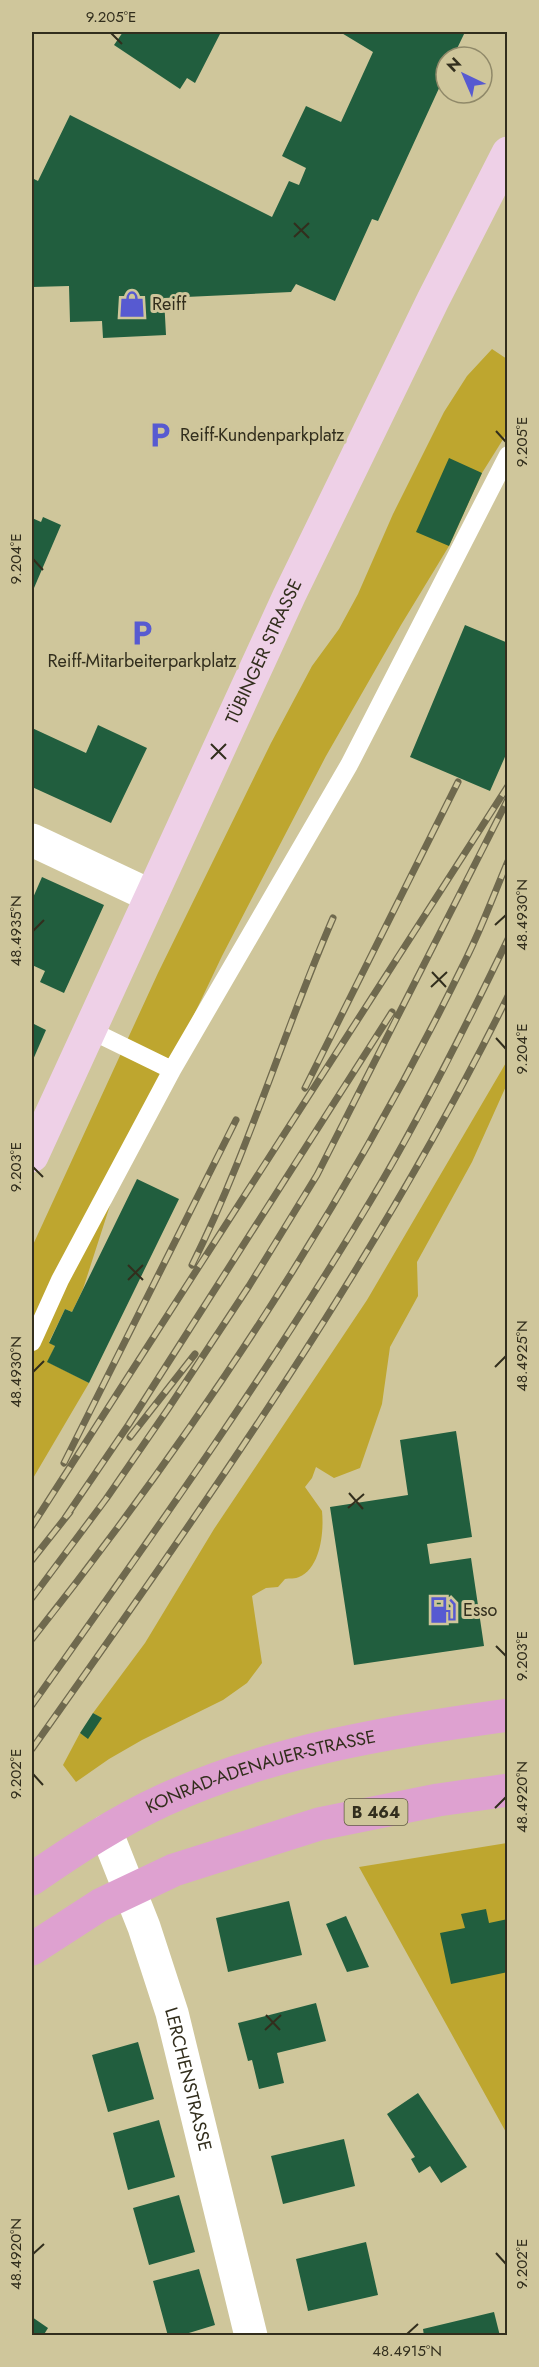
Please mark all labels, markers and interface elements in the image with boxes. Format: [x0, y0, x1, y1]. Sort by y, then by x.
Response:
text: 9.205°E [86, 6, 136, 28]
north arrow [434, 45, 494, 105]
text: N [441, 52, 466, 77]
shop icon: Reiff [117, 289, 147, 319]
place label: Reiff [152, 291, 187, 317]
text: 9.205°E [511, 417, 533, 467]
parking icon: Reiff-Kundenparkplatz [145, 420, 175, 450]
place label: Reiff-Kundenparkplatz [180, 422, 345, 448]
text: 9.204°E [5, 534, 27, 584]
street label: TÜBINGER STRASSE [219, 575, 308, 728]
parking icon: Reiff-Mitarbeiterparkplatz [127, 618, 157, 648]
place label: Reiff-Mitarbeiterparkplatz [47, 648, 237, 674]
text: 48.4930°N [511, 879, 533, 951]
text: 48.4935°N [5, 895, 27, 967]
text: 9.204°E [511, 1024, 533, 1074]
text: 9.203°E [5, 1142, 27, 1192]
text: 48.4925°N [511, 1320, 533, 1392]
text: 48.4930°N [5, 1336, 27, 1408]
fuel station icon: Esso [428, 1595, 458, 1625]
place label: Esso [463, 1597, 497, 1623]
text: 9.203°E [511, 1631, 533, 1681]
street label: KONRAD-ADENAUER-STRASSE [141, 1723, 378, 1820]
text: 9.202°E [5, 1749, 27, 1799]
text: 48.4920°N [511, 1761, 533, 1833]
road number: B 464 [344, 1799, 407, 1825]
street label: LERCHENSTRASSE [158, 2004, 218, 2154]
text: 48.4920°N [5, 2218, 27, 2290]
text: 9.202°E [511, 2239, 533, 2289]
text: 48.4915°N [372, 2340, 442, 2362]

